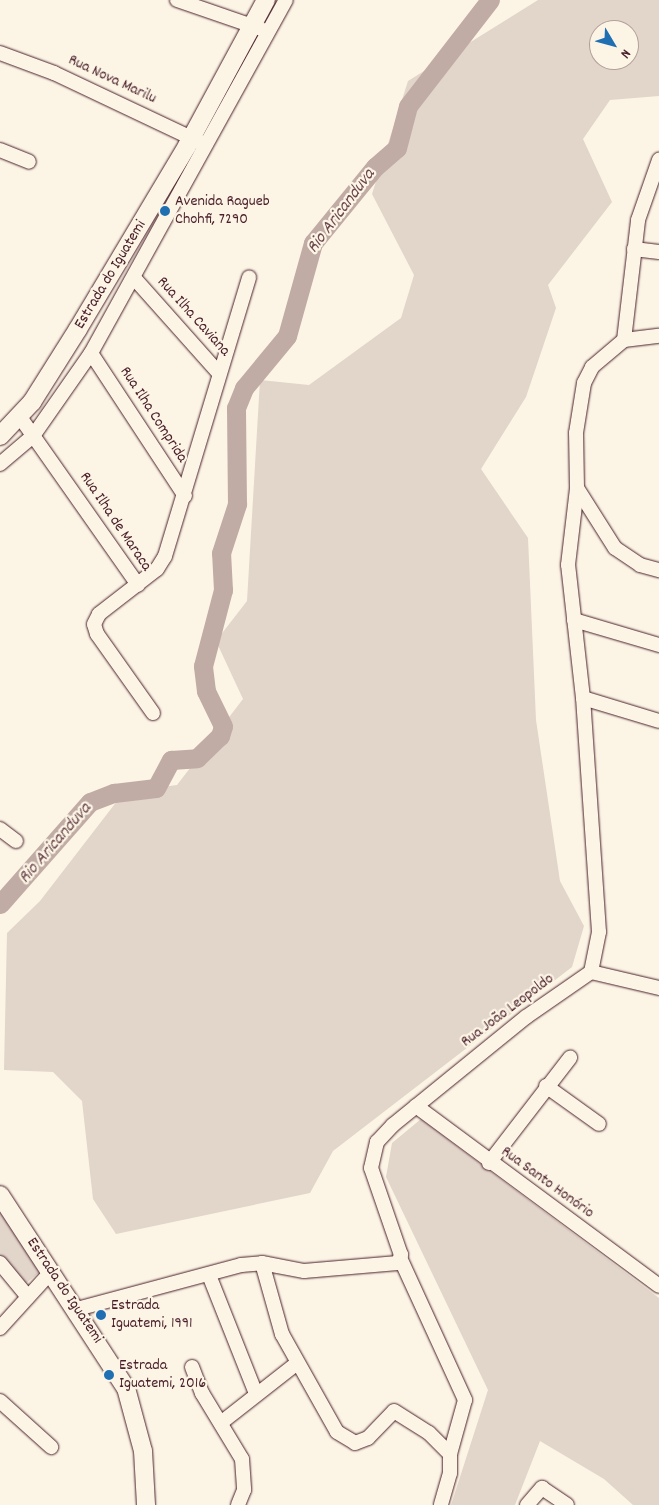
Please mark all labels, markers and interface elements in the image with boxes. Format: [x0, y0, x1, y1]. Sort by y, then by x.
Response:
north arrow [589, 20, 639, 70]
text: N [615, 45, 635, 62]
street label: Rua Nova Marilu [65, 51, 159, 109]
water label: Rio Aricanduva [303, 166, 381, 258]
place label: Avenida Ragueb Chohfi, 7290 [175, 192, 270, 230]
marker: Avenida Ragueb Chohfi, 7290 [159, 205, 171, 217]
street label: Estrada do Iguatemi [71, 217, 151, 333]
street label: Rua Ilha Caviana [152, 273, 234, 361]
street label: Rua Ilha Comprida [115, 363, 191, 467]
street label: Rua Ilha de Maraca [75, 469, 155, 575]
water label: Rio Aricanduva [15, 799, 97, 889]
street label: Rua João Leopoldo [458, 970, 558, 1052]
street label: Rua Santo Honório [497, 1143, 597, 1223]
street label: Estrada do Iguatemi [22, 1234, 106, 1348]
place label: Estrada Iguatemi, 1991 [111, 1296, 193, 1334]
marker: Estrada Iguatemi, 1991 [95, 1309, 107, 1321]
place label: Estrada Iguatemi, 2016 [119, 1356, 206, 1394]
marker: Estrada Iguatemi, 2016 [103, 1369, 115, 1381]

